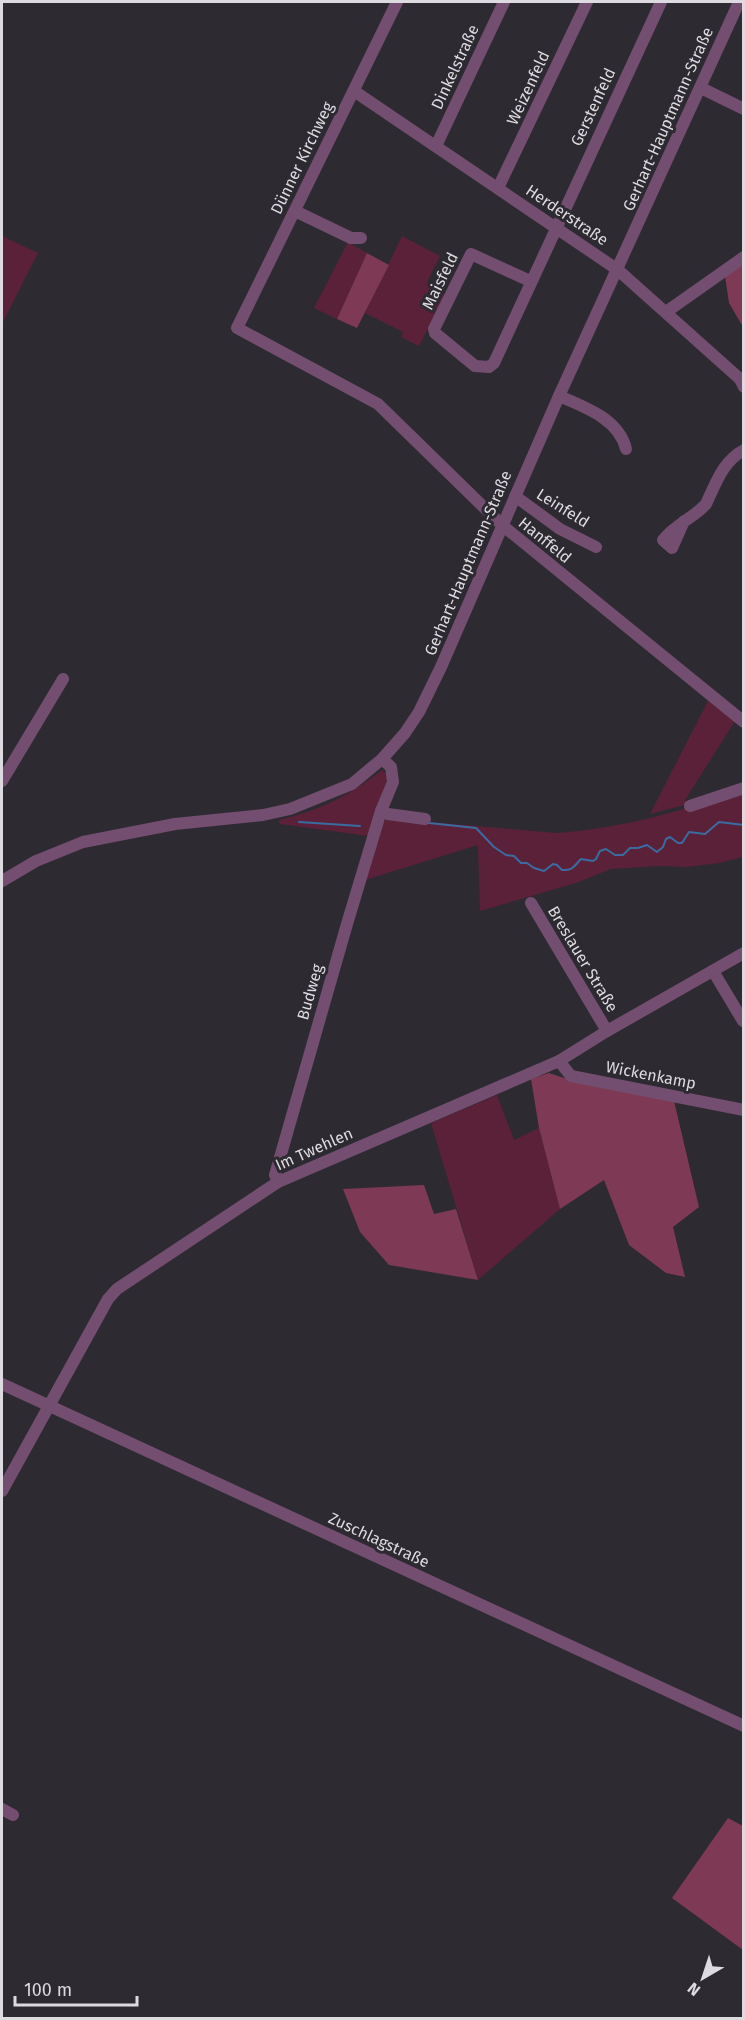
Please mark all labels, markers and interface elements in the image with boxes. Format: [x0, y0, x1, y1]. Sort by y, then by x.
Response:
street label: Dinkelstraße [427, 22, 483, 112]
street label: Gerhart-Hauptmann-Straße [619, 24, 717, 214]
street label: Weizenfeld [503, 48, 553, 128]
street label: Gerstenfeld [567, 65, 619, 149]
street label: Dünner Kirchweg [267, 98, 338, 217]
street label: Herderstraße [522, 180, 612, 250]
street label: Maisfeld [418, 249, 462, 313]
street label: Gerhart-Hauptmann-Straße [420, 468, 516, 658]
street label: Leinfeld [533, 485, 593, 531]
street label: Hanffeld [515, 513, 575, 567]
street label: Breslauer Straße [544, 903, 622, 1015]
street label: Budweg [293, 961, 327, 1022]
street label: Wickenkamp [604, 1057, 698, 1093]
street label: Im Twehlen [272, 1123, 356, 1175]
street label: Zuschlagstraße [326, 1508, 432, 1572]
north arrow [673, 1948, 733, 2008]
scale bar [15, 1969, 136, 2007]
text: 100 m [24, 1979, 72, 2001]
text: N [684, 1979, 704, 2000]

